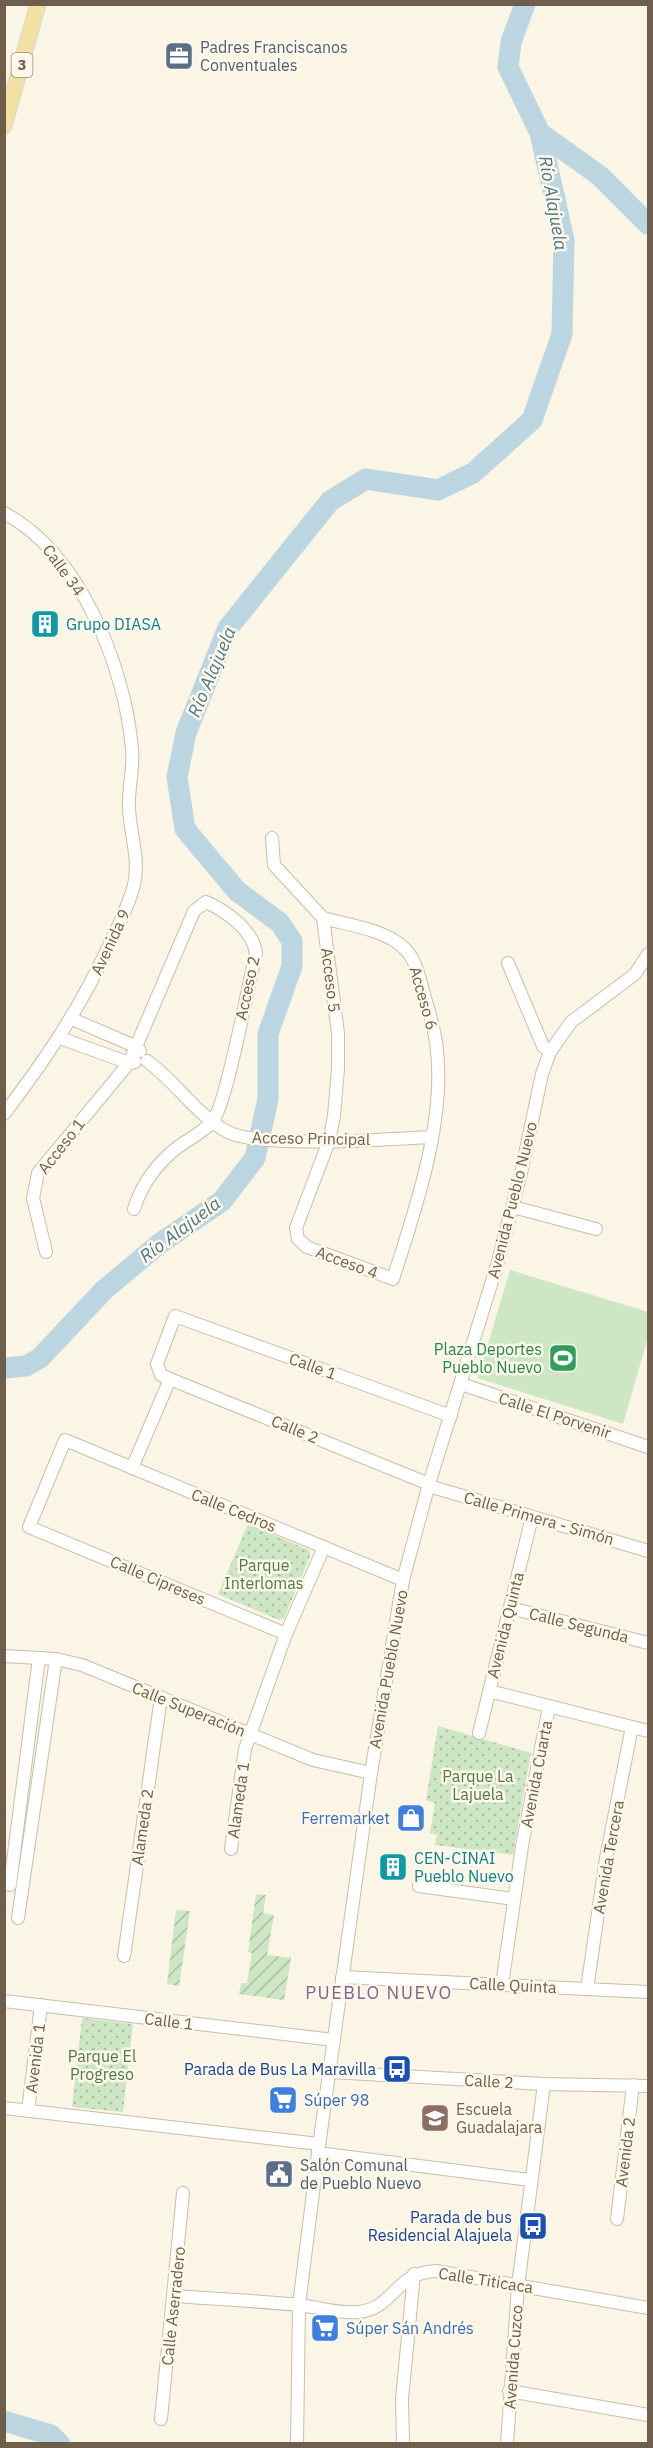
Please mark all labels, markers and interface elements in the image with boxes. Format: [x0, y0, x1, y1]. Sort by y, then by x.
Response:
place label: Padres Franciscanos Conventuales [200, 37, 348, 75]
office icon: Padres Franciscanos Conventuales [163, 40, 195, 72]
road number: 3 [12, 53, 32, 77]
water label: Río Alajuela [534, 154, 573, 252]
street label: Calle 34 [39, 540, 89, 600]
building icon: Grupo DIASA [29, 608, 61, 640]
place label: Grupo DIASA [66, 614, 161, 634]
water label: Río Alajuela [182, 623, 241, 720]
street label: Avenida 9 [86, 906, 134, 978]
street label: Acceso 5 [317, 946, 345, 1014]
street label: Acceso 2 [230, 954, 264, 1022]
street label: Acceso 6 [405, 964, 443, 1032]
street label: Acceso 1 [33, 1114, 89, 1178]
street label: Avenida Pueblo Nuevo [483, 1120, 541, 1280]
street label: Acceso Principal [252, 1127, 370, 1149]
water label: Río Alajuela [135, 1192, 225, 1268]
street label: Acceso 4 [313, 1241, 381, 1283]
place label: Plaza Deportes Pueblo Nuevo [434, 1339, 542, 1377]
sports icon: Plaza Deportes Pueblo Nuevo [547, 1342, 579, 1374]
street label: Calle 1 [286, 1348, 340, 1384]
street label: Calle El Porvenir [496, 1387, 614, 1443]
street label: Calle 2 [268, 1411, 322, 1447]
street label: Calle Cedros [188, 1484, 280, 1536]
street label: Calle Primera - Simón [462, 1487, 616, 1549]
street label: Calle Cipreses [107, 1551, 209, 1609]
park label: Parque Interlomas [224, 1555, 304, 1593]
street label: Avenida Quinta [482, 1569, 528, 1680]
street label: Avenida Pueblo Nuevo [364, 1588, 412, 1750]
street label: Calle Segunda [527, 1603, 631, 1647]
street label: Calle Superación [129, 1677, 249, 1741]
street label: Avenida Cuarta [516, 1718, 556, 1829]
street label: Alameda 1 [223, 1760, 253, 1840]
park label: Parque La Lajuela [442, 1766, 514, 1804]
street label: Alameda 2 [127, 1787, 157, 1867]
street label: Avenida Tercera [588, 1798, 628, 1915]
shop icon: Ferremarket [395, 1802, 427, 1834]
place label: Ferremarket [301, 1808, 390, 1828]
place label: CEN-CINAI Pueblo Nuevo [414, 1848, 514, 1886]
building icon: CEN-CINAI Pueblo Nuevo [377, 1851, 409, 1883]
street label: Calle Quinta [469, 1973, 558, 1997]
district label: PUEBLO NUEVO [305, 1981, 453, 2004]
street label: Calle 1 [143, 2008, 195, 2034]
street label: Avenida 1 [21, 2022, 49, 2094]
park label: Parque El Progreso [68, 2046, 136, 2084]
bus stop icon: Parada de Bus La Maravilla [381, 2053, 413, 2085]
place label: Parada de Bus La Maravilla [184, 2059, 376, 2079]
street label: Calle 2 [464, 2070, 514, 2092]
supermarket icon: Súper 98 [267, 2084, 299, 2116]
place label: Súper 98 [304, 2090, 369, 2110]
place label: Escuela Guadalajara [456, 2099, 543, 2137]
school or university icon: Escuela Guadalajara [419, 2102, 451, 2134]
street label: Avenida 2 [611, 2116, 639, 2188]
place label: Salón Comunal de Pueblo Nuevo [300, 2155, 422, 2193]
public building icon: Salón Comunal de Pueblo Nuevo [263, 2158, 295, 2190]
place label: Parada de bus Residencial Alajuela [368, 2207, 512, 2245]
bus stop icon: Parada de bus Residencial Alajuela [517, 2210, 549, 2242]
street label: Calle Aserradero [157, 2245, 189, 2366]
street label: Calle Titicaca [437, 2263, 535, 2297]
street label: Avenida Cuzco [499, 2304, 527, 2410]
supermarket icon: Súper Sán Andrés [309, 2312, 341, 2344]
place label: Súper Sán Andrés [346, 2318, 474, 2338]

